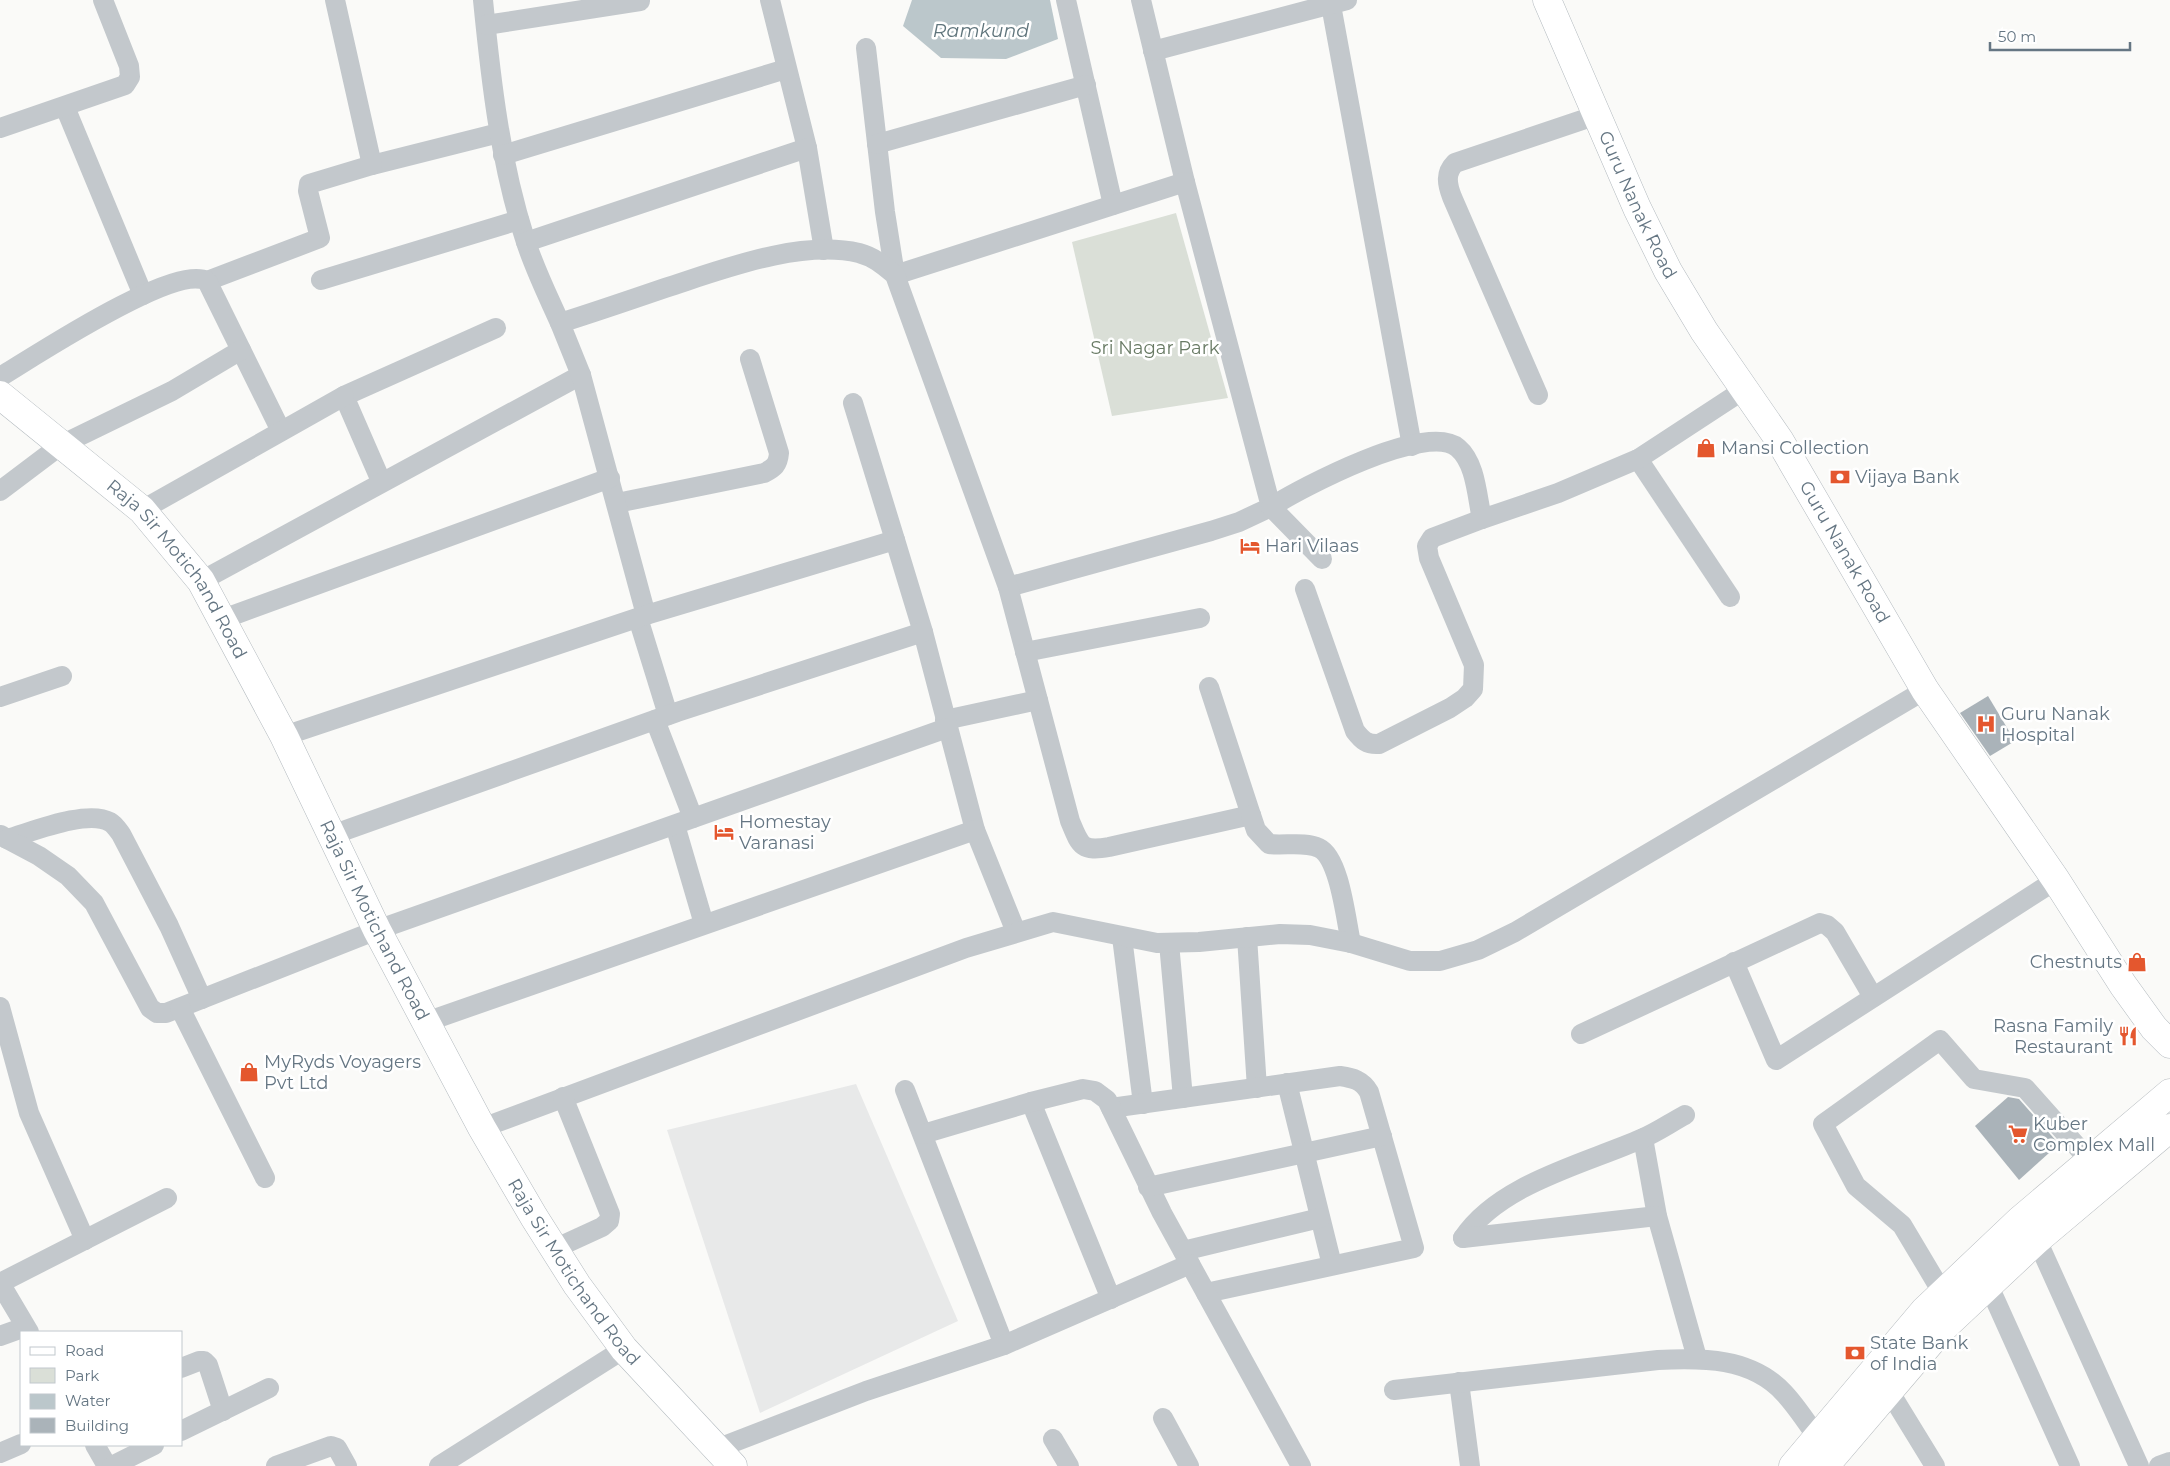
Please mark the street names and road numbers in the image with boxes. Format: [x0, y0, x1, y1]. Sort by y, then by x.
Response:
street label: Guru Nanak Road [1594, 127, 1681, 283]
street label: Raja Sir Motichand Road [102, 475, 252, 663]
street label: Guru Nanak Road [1795, 477, 1895, 627]
street label: Raja Sir Motichand Road [315, 816, 434, 1024]
street label: Raja Sir Motichand Road [503, 1174, 645, 1370]

